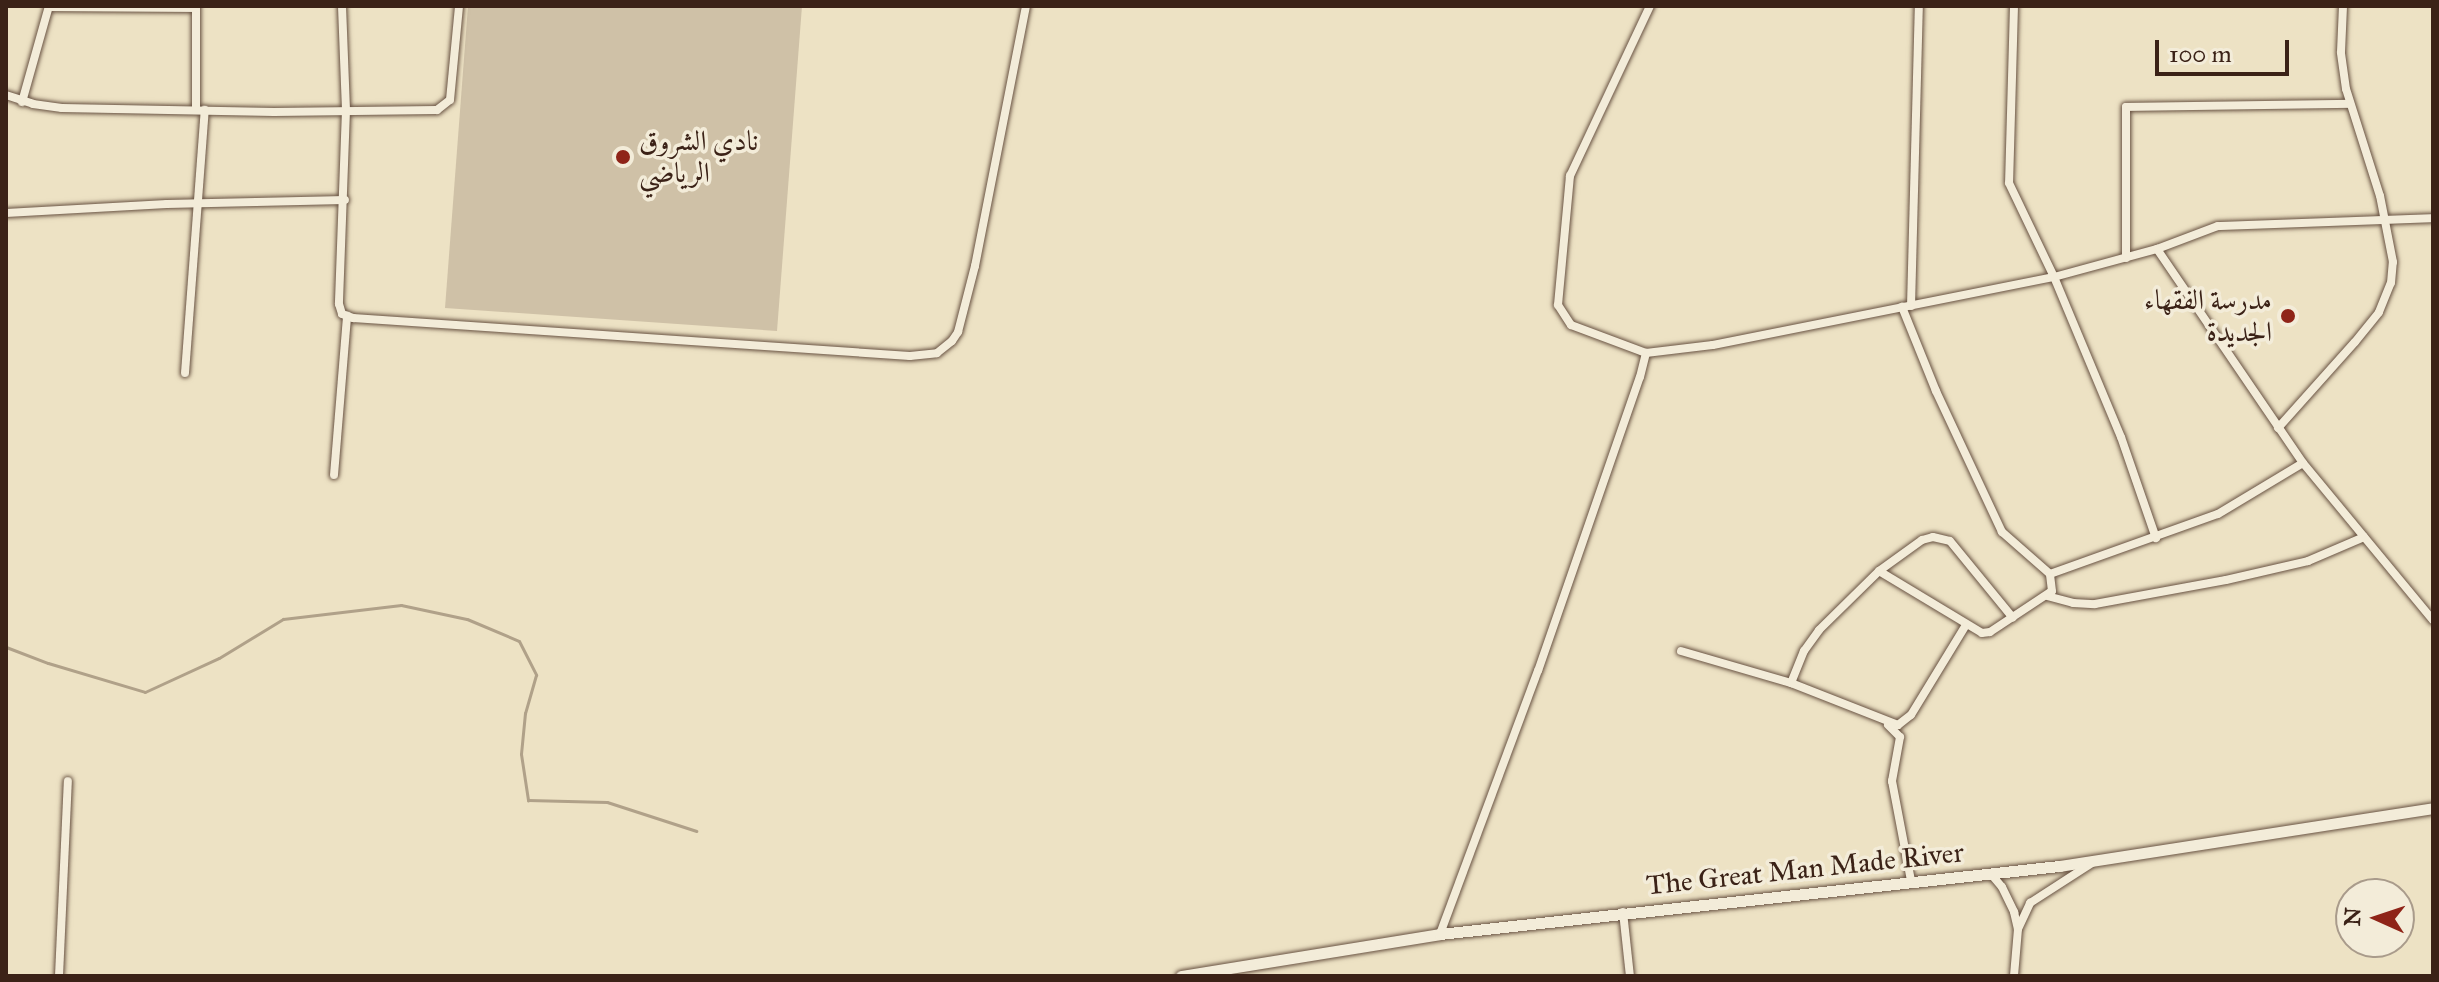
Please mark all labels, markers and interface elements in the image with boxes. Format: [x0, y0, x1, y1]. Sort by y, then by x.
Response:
scale bar [2159, 24, 2293, 74]
text: 100 m [2169, 39, 2232, 69]
place label: نادي الشروق الرياضي [639, 124, 758, 190]
marker: نادي الشروق الرياضي [614, 148, 632, 166]
place label: مدرسة الفقهاء الجديدة [2144, 283, 2272, 349]
marker: مدرسة الفقهاء الجديدة [2279, 307, 2297, 325]
street label: The Great Man Made River [1645, 836, 1965, 902]
north arrow [2335, 878, 2415, 958]
text: N [2339, 907, 2367, 927]

